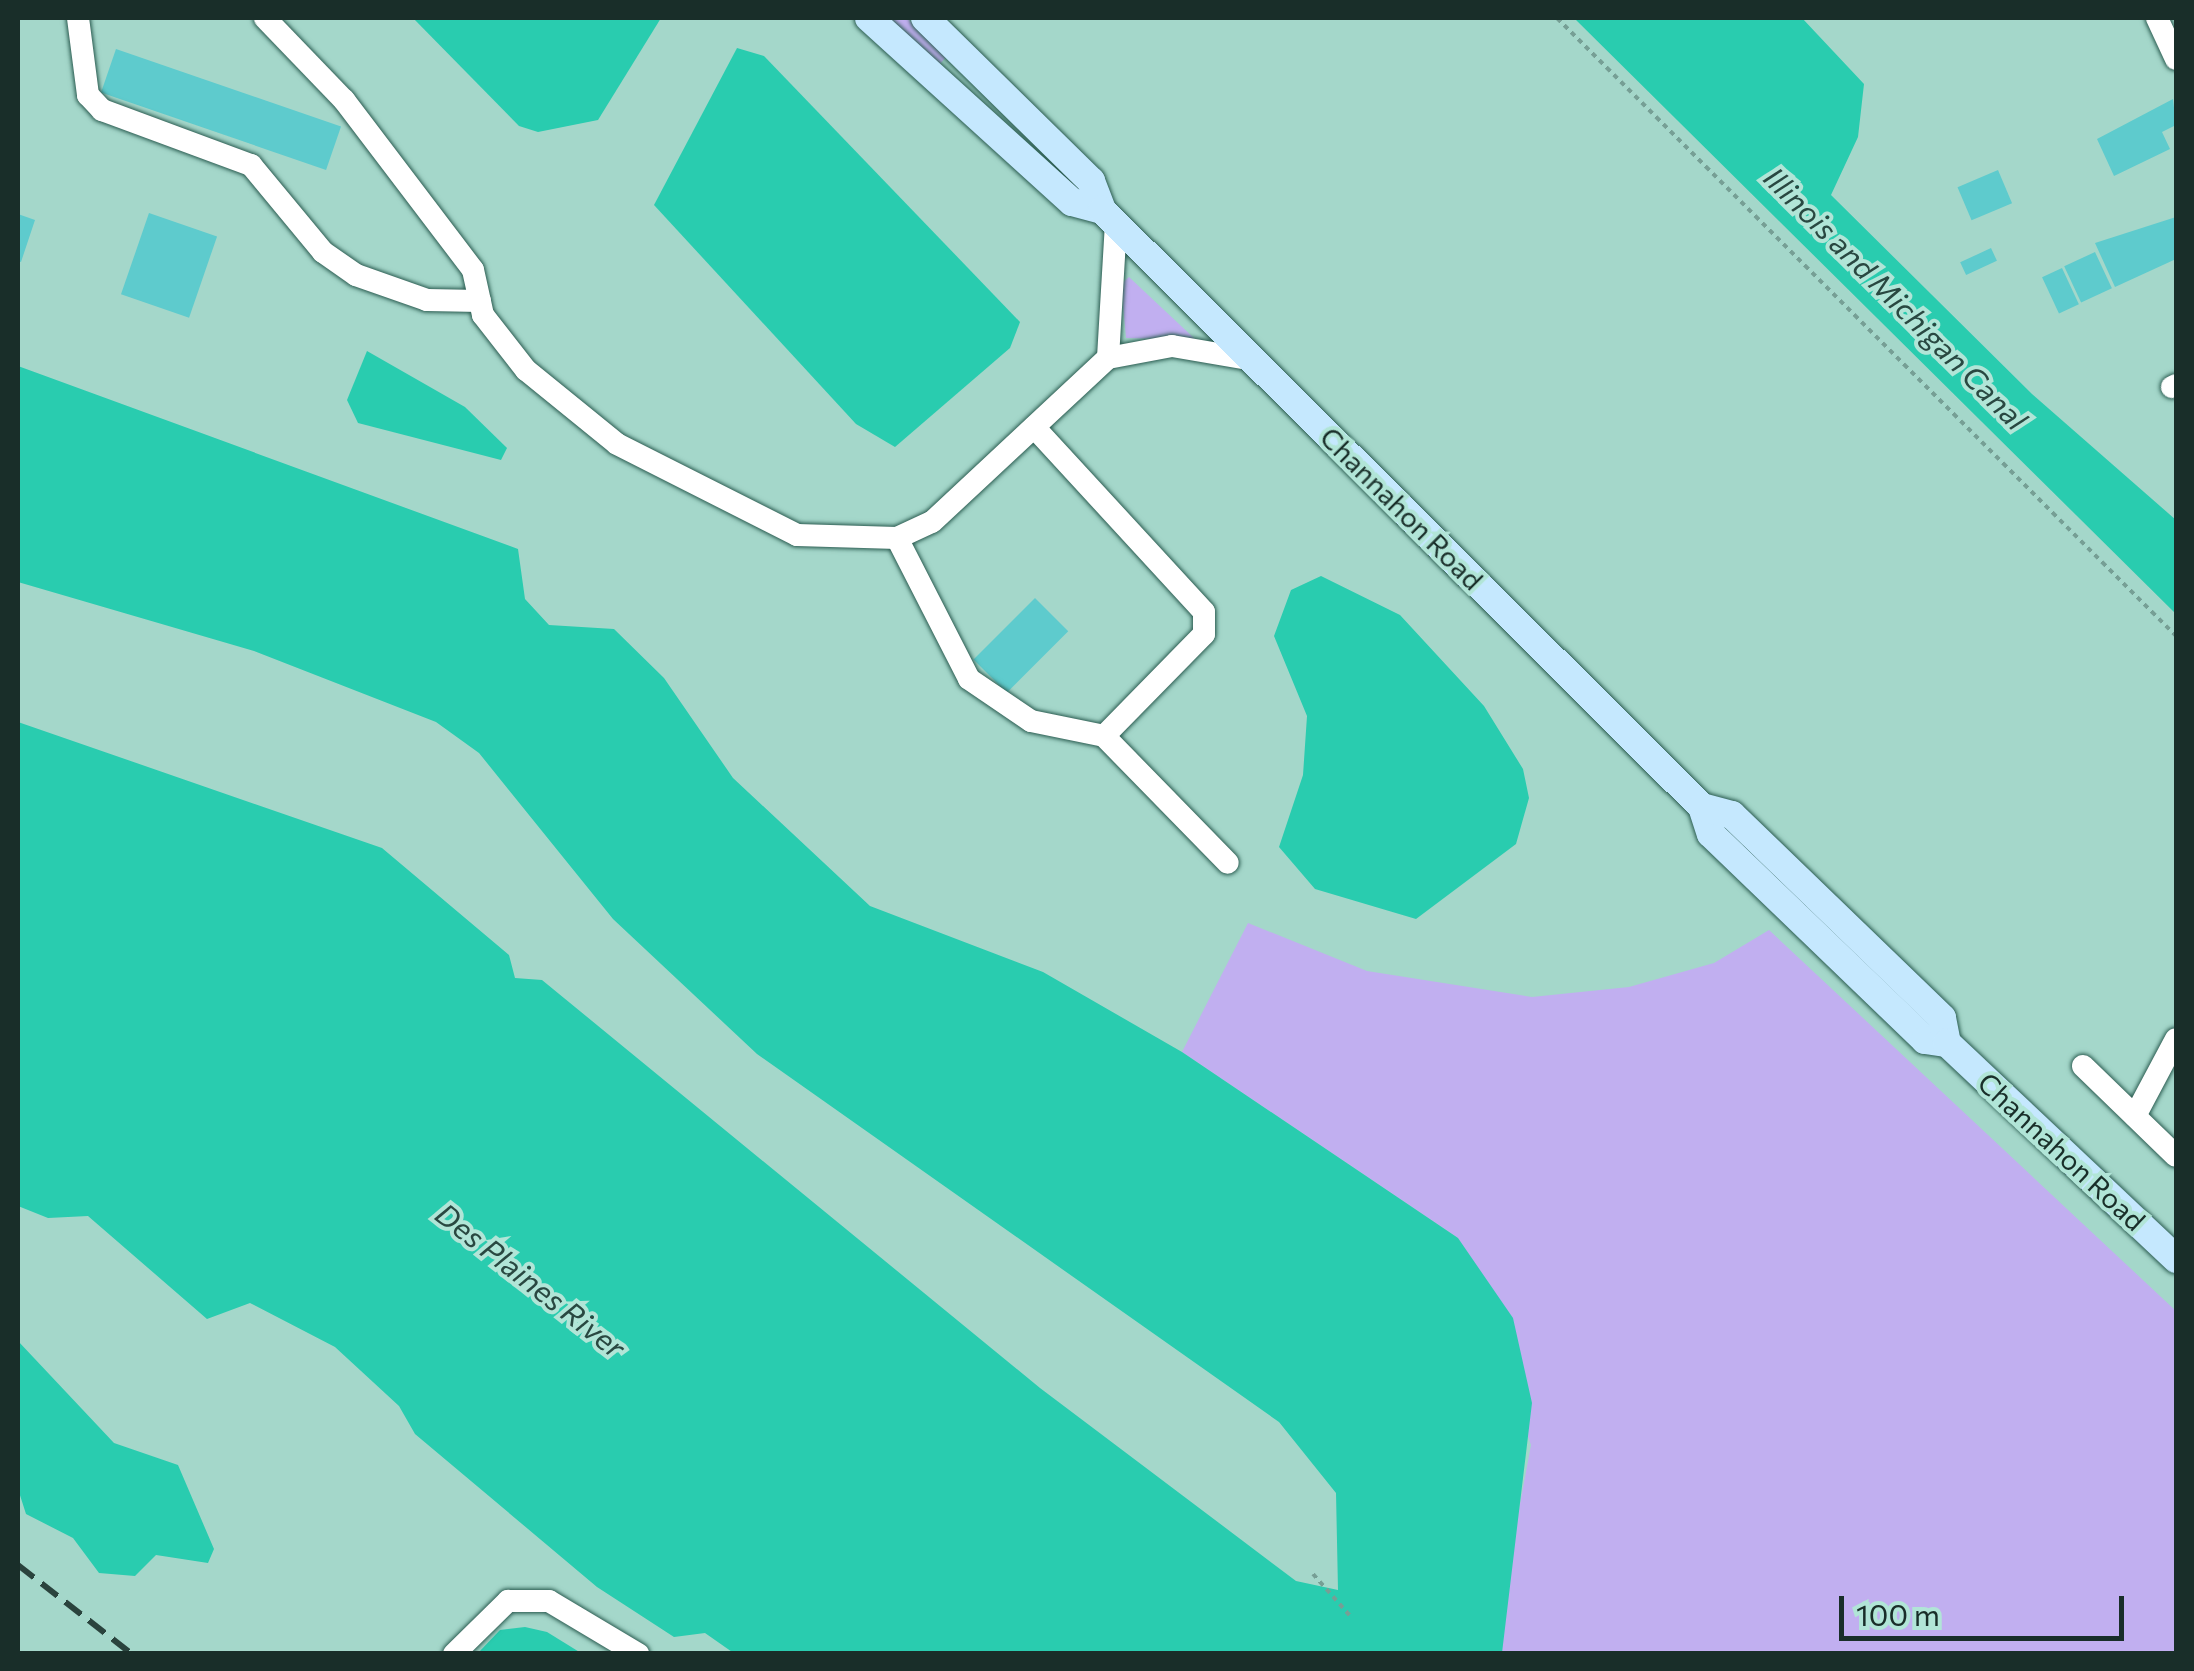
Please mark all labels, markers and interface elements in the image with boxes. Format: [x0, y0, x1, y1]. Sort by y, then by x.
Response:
water label: Illinois and Michigan Canal [1757, 159, 2035, 437]
street label: Channahon Road [1314, 420, 1490, 596]
street label: Channahon Road [1971, 1065, 2153, 1237]
water label: Des Plaines River [429, 1195, 633, 1365]
scale bar [1844, 1576, 2129, 1638]
text: 100 m [1856, 1595, 1940, 1632]

